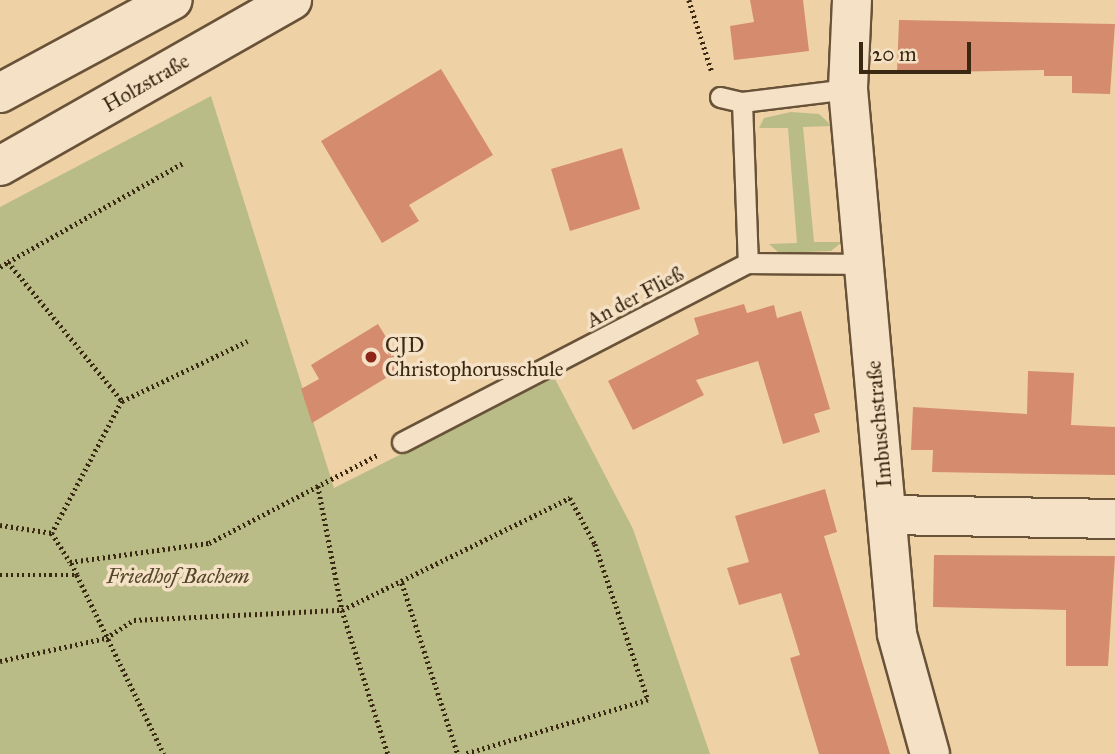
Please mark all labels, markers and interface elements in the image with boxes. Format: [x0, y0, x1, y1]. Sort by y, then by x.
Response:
scale bar [863, 28, 975, 72]
text: 20 m [872, 41, 917, 67]
street label: Holzstraße [98, 48, 194, 118]
street label: An der Fließ [582, 261, 688, 333]
place label: CJD Christophorusschule [385, 332, 564, 382]
marker: CJD Christophorusschule [363, 349, 379, 365]
street label: Imbuschstraße [861, 359, 897, 489]
park label: Friedhof Bachem [107, 563, 249, 589]

